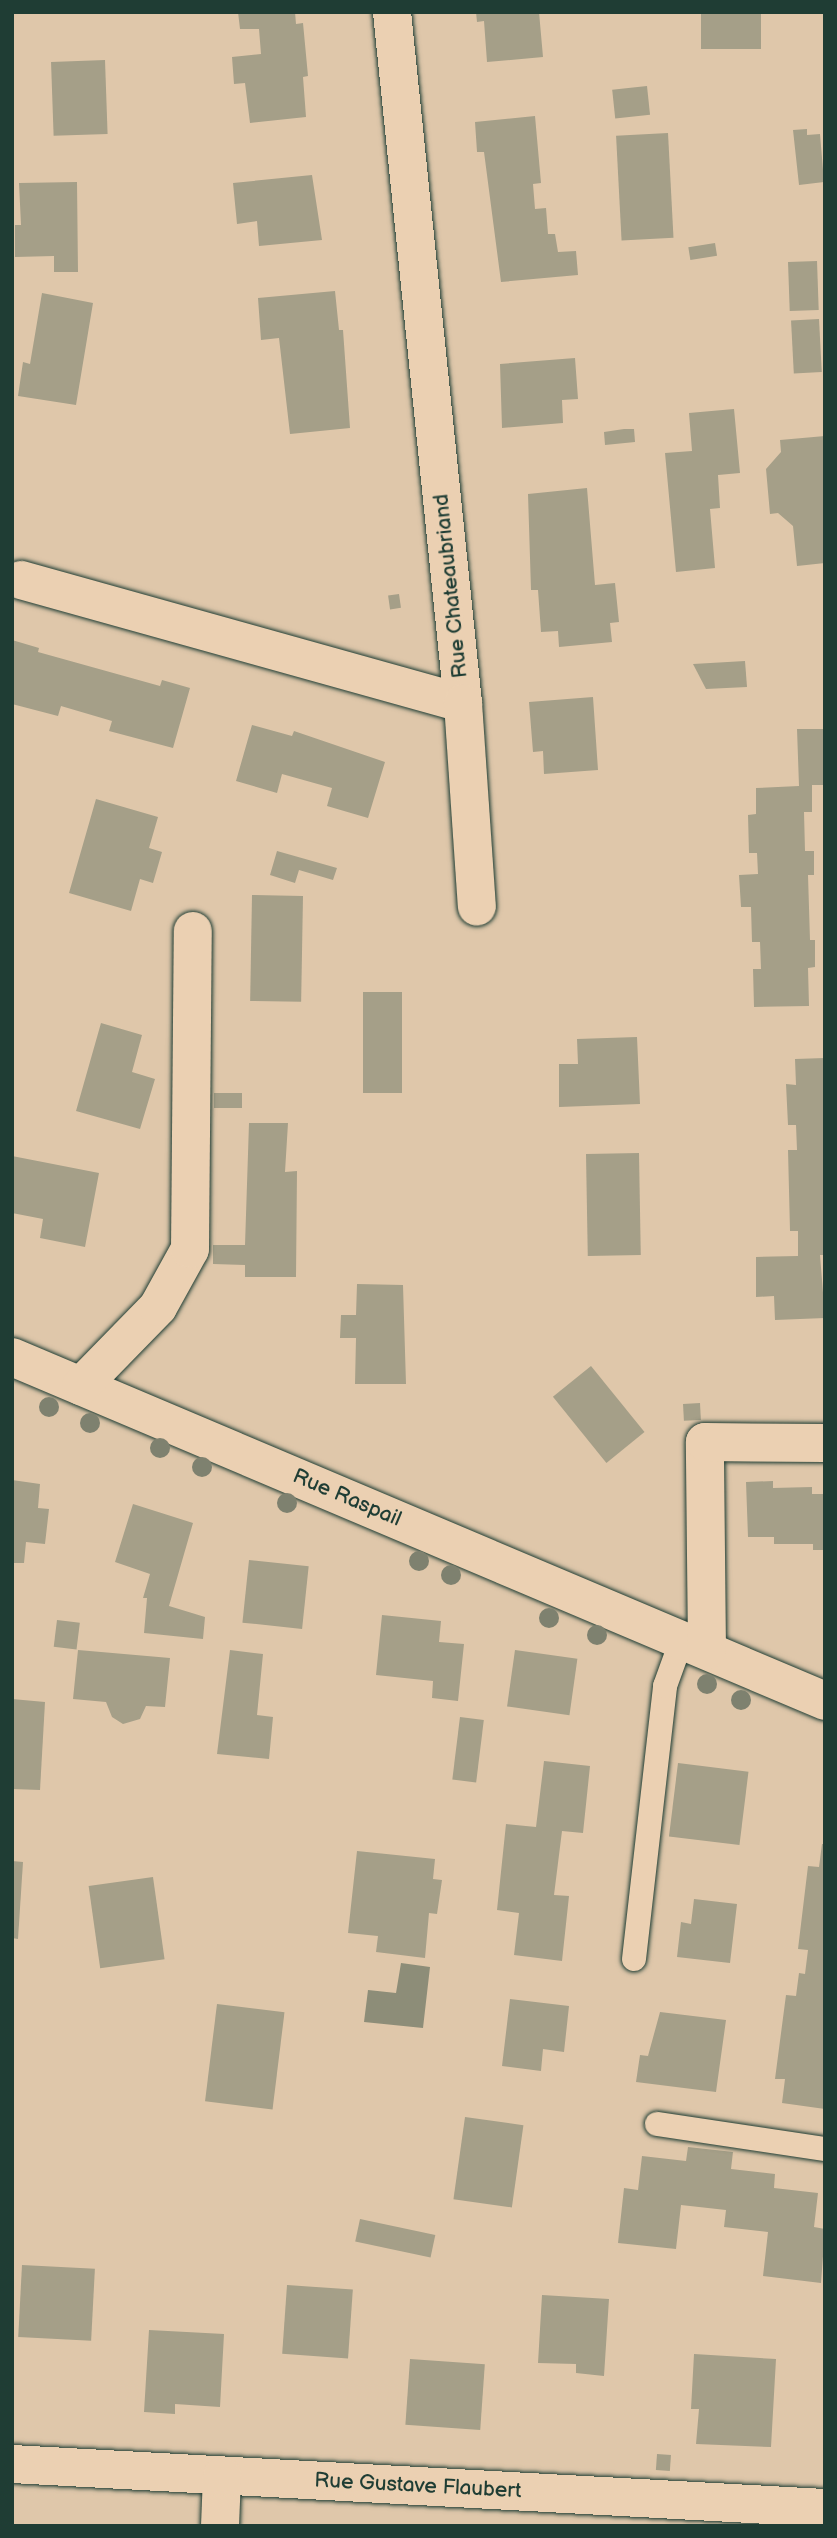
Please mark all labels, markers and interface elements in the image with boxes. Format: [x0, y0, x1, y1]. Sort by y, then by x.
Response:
street label: Rue Chateaubriand [429, 493, 473, 679]
street label: Rue Raspail [289, 1464, 405, 1532]
street label: Rue Gustave Flaubert [314, 2468, 522, 2504]

